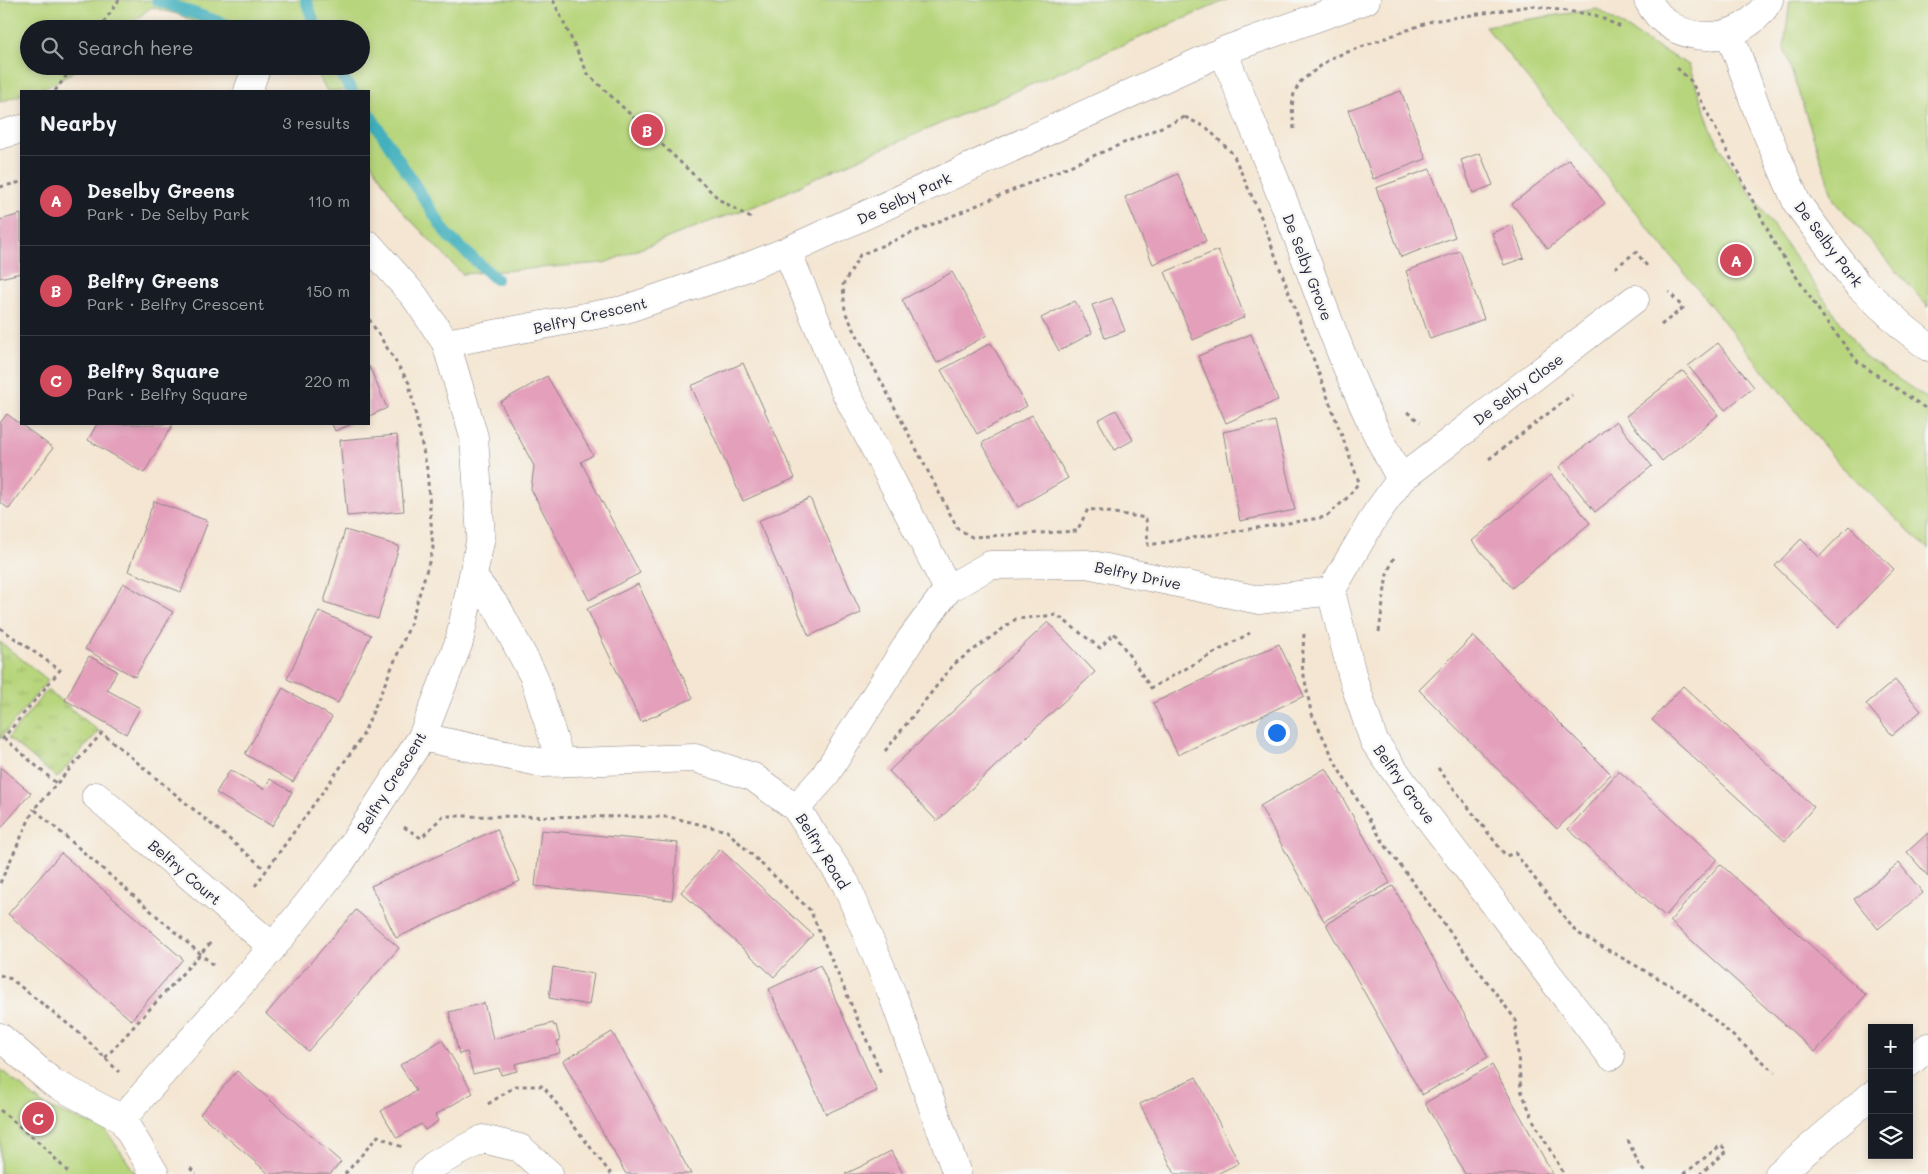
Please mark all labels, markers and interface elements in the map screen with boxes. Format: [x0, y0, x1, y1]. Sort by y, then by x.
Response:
search box [20, 20, 370, 75]
icon: search [38, 34, 66, 62]
text: Search here [78, 35, 194, 60]
text: Nearby [40, 109, 117, 136]
pin: B [631, 111, 663, 149]
text: 3 results [282, 112, 350, 133]
street label: De Selby Park [854, 167, 955, 229]
text: Deselby Greens [87, 178, 235, 203]
text: A [50, 190, 62, 211]
text: 110 m [308, 190, 350, 211]
street label: De Selby Park [1790, 197, 1868, 291]
text: Park · De Selby Park [87, 203, 249, 224]
street label: De Selby Grove [1278, 211, 1338, 323]
pin: A [1720, 241, 1752, 279]
text: Belfry Greens [87, 268, 219, 293]
text: B [51, 280, 61, 301]
text: 150 m [306, 280, 350, 301]
street label: Belfry Crescent [531, 292, 649, 338]
text: Park · Belfry Crescent [87, 293, 264, 314]
street label: De Selby Close [1469, 349, 1567, 429]
text: Belfry Square [87, 358, 219, 383]
text: C [50, 370, 62, 391]
text: 220 m [304, 370, 350, 391]
text: Park · Belfry Square [87, 383, 248, 404]
street label: Belfry Drive [1093, 556, 1183, 594]
your location [1264, 720, 1290, 746]
street label: Belfry Crescent [352, 727, 430, 837]
street label: Belfry Grove [1370, 740, 1440, 828]
street label: Belfry Road [792, 809, 854, 893]
street label: Belfry Court [144, 835, 226, 909]
map controls [1868, 1024, 1913, 1159]
button: + [1868, 1024, 1913, 1069]
button: − [1868, 1069, 1913, 1114]
pin: C [22, 1099, 54, 1137]
button: layers [1868, 1114, 1913, 1159]

